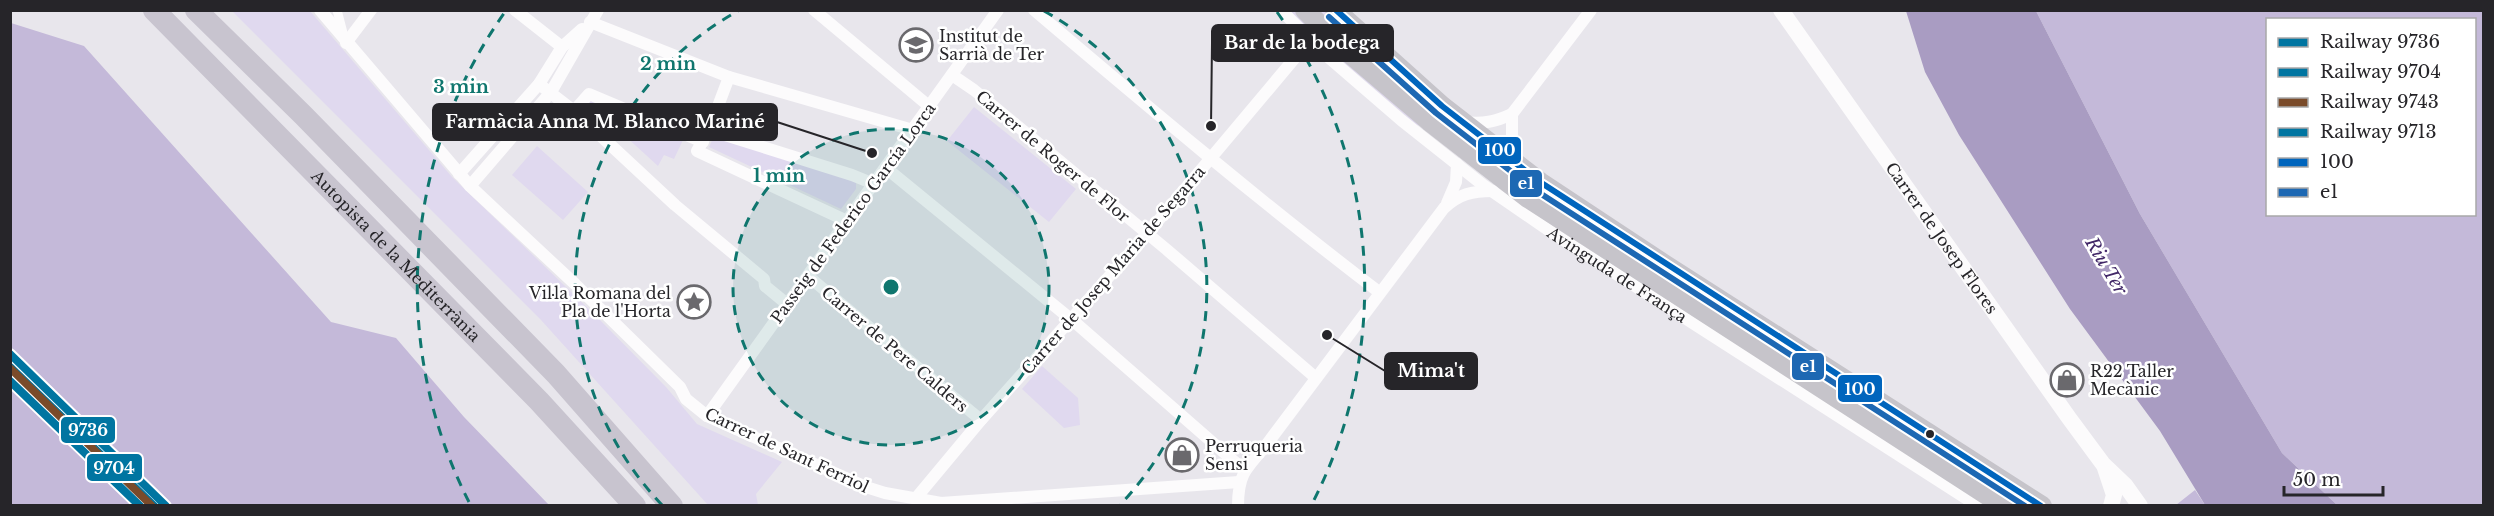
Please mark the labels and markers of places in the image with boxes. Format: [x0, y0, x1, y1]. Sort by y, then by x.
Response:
callout: Bar de la bodega [1212, 25, 1393, 61]
place label: Institut de Sarrià de Ter [939, 26, 1045, 64]
school or university icon: Institut de Sarrià de Ter [898, 27, 934, 63]
callout: Farmàcia Anna M. Blanco Mariné [433, 104, 777, 140]
centre of rings [881, 277, 901, 297]
place label: Vil·la Romana del Pla de l'Horta [528, 283, 671, 321]
place icon: Vil·la Romana del Pla de l'Horta [676, 284, 712, 320]
callout: Mima't [1385, 353, 1477, 389]
place label: R22 Taller Mecànic [2090, 361, 2174, 399]
shop icon: R22 Taller Mecànic [2049, 362, 2085, 398]
unlabelled marker [1924, 428, 1936, 440]
place label: Perruqueria Sensi [1205, 436, 1303, 474]
shop icon: Perruqueria Sensi [1164, 437, 1200, 473]

